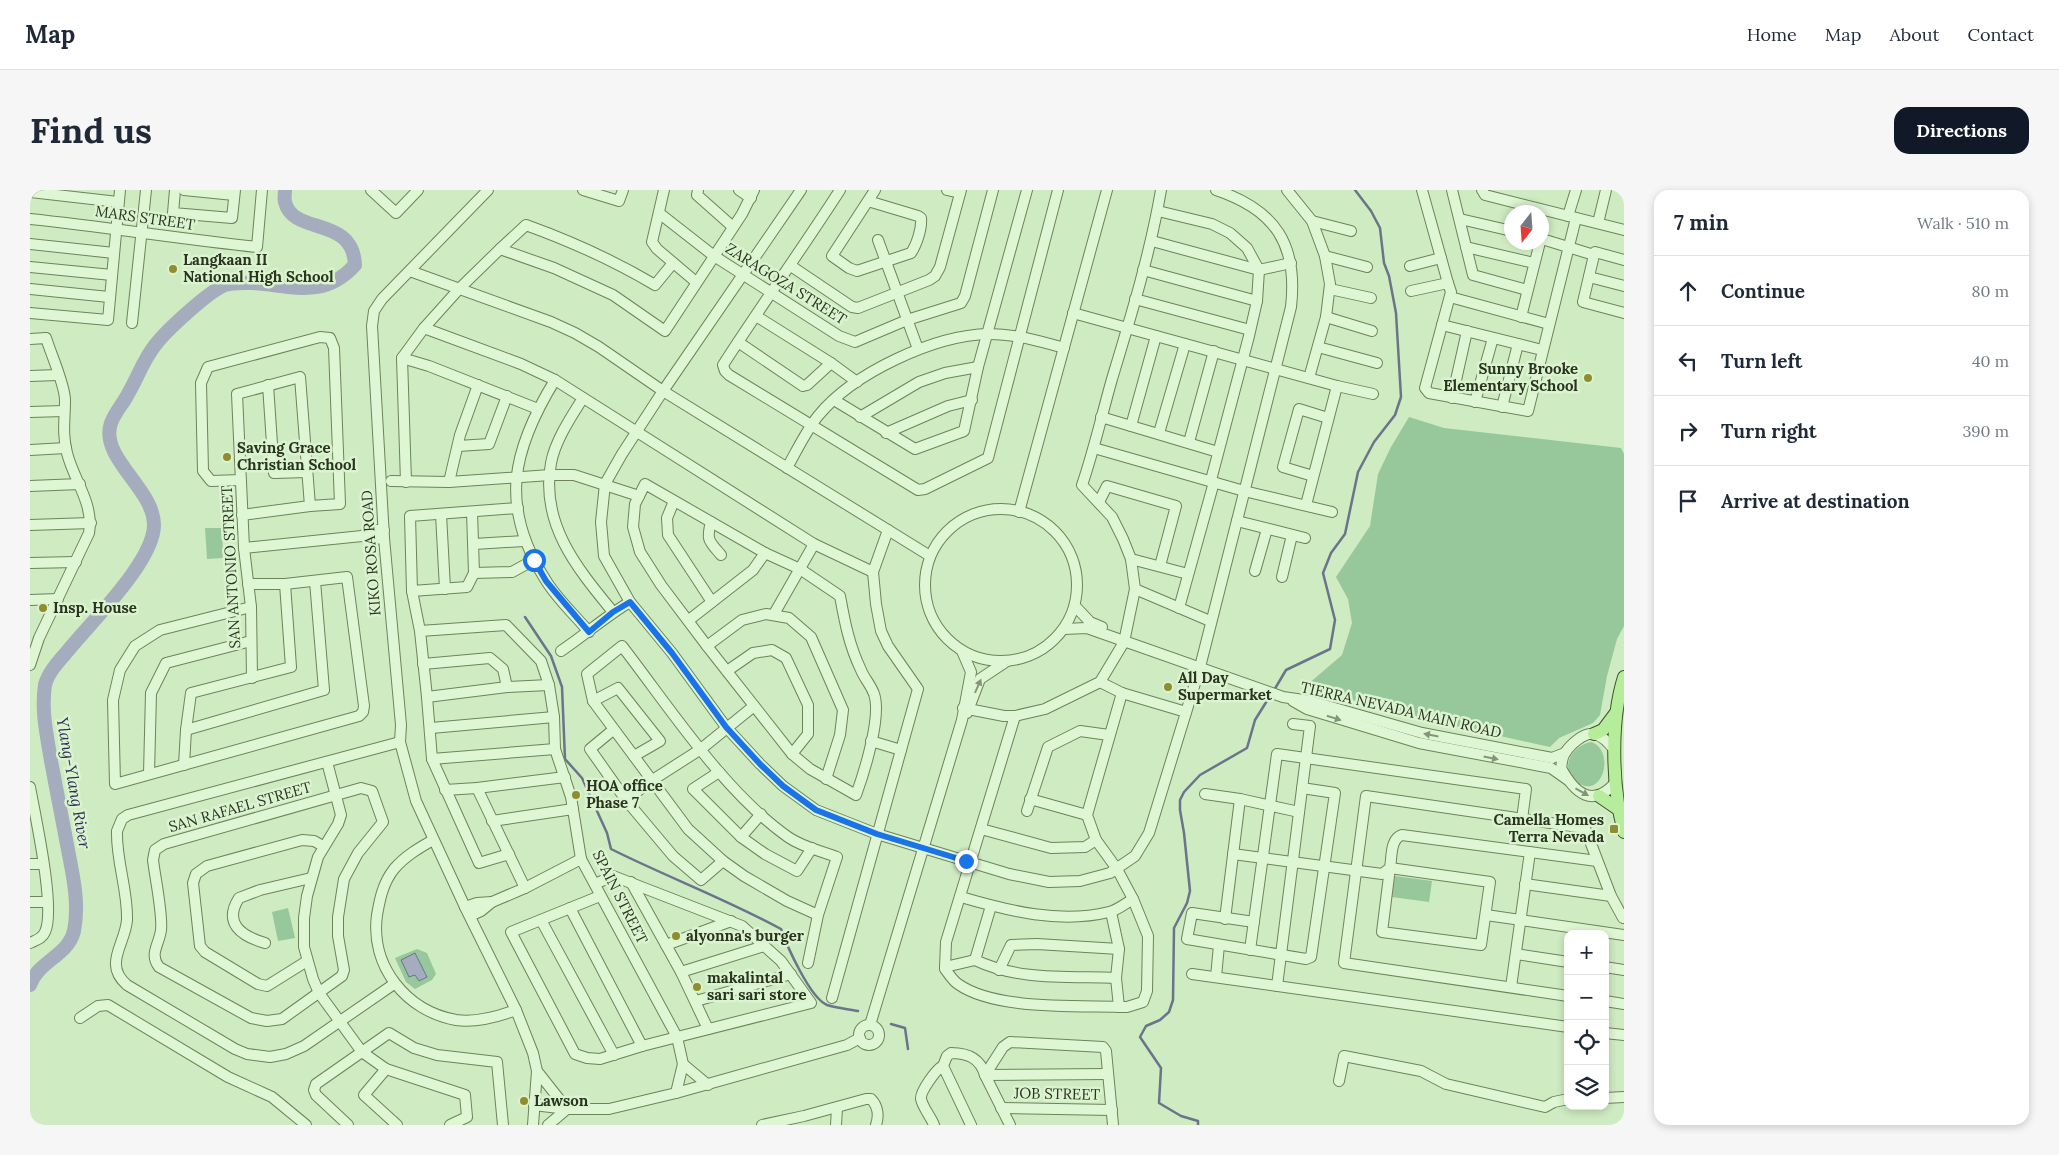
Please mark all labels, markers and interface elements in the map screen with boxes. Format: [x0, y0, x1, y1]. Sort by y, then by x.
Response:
text: Map [25, 19, 75, 50]
text: Home [1747, 23, 1797, 46]
text: Map [1825, 23, 1861, 46]
text: About [1889, 23, 1939, 46]
text: Contact [1967, 23, 2034, 46]
button: Directions [1894, 107, 2029, 154]
text: Find us [30, 108, 152, 153]
street label: MARS STREET [94, 201, 197, 234]
north arrow [1504, 205, 1549, 250]
text: 7 min [1674, 209, 1729, 236]
text: Walk · 510 m [1917, 213, 2009, 233]
street label: ZARAGOZA STREET [722, 239, 851, 329]
place label: Langkaan II National High School [183, 250, 334, 286]
marker: Langkaan II National High School [167, 263, 179, 275]
icon: ahead [1674, 277, 1702, 305]
text: Continue [1721, 279, 1805, 303]
text: 80 m [1972, 281, 2009, 301]
icon: left [1674, 347, 1702, 375]
text: Turn left [1721, 349, 1802, 373]
text: 40 m [1972, 351, 2009, 371]
place label: Sunny Brooke Elementary School [1443, 359, 1578, 395]
marker: Sunny Brooke Elementary School [1582, 372, 1594, 384]
icon: right [1674, 417, 1702, 445]
text: Turn right [1721, 419, 1817, 443]
text: 390 m [1962, 421, 2009, 441]
place label: Saving Grace Christian School [237, 438, 356, 474]
marker: Saving Grace Christian School [221, 451, 233, 463]
street label: SAN ANTONIO STREET [217, 485, 244, 649]
icon: arrive [1674, 487, 1702, 515]
text: Arrive at destination [1721, 489, 1910, 513]
street label: KIKO ROSA ROAD [357, 490, 384, 616]
route start [523, 549, 546, 572]
place label: Insp. House [53, 598, 137, 617]
marker: Insp. House [37, 602, 49, 614]
place label: All Day Supermarket [1178, 668, 1273, 704]
street label: TIERRA NEVADA MAIN ROAD [1299, 677, 1503, 742]
one-way arrow [975, 679, 983, 693]
marker: All Day Supermarket [1162, 681, 1174, 693]
one-way arrow [1326, 715, 1341, 722]
water label: Ylang-Ylang River [53, 716, 96, 851]
one-way arrow [1423, 731, 1439, 739]
one-way arrow [1484, 754, 1500, 762]
place label: HOA office Phase 7 [586, 776, 663, 812]
street label: SAN RAFAEL STREET [166, 777, 314, 836]
one-way arrow [1575, 787, 1589, 796]
marker: HOA office Phase 7 [570, 789, 582, 801]
place label: Camella Homes Terra Nevada [1493, 810, 1604, 846]
marker: Camella Homes Terra Nevada [1608, 823, 1620, 835]
street label: SPAIN STREET [589, 847, 652, 947]
route end [955, 850, 978, 873]
place label: alyonna's burger [686, 926, 805, 945]
marker: alyonna's burger [670, 930, 682, 942]
map controls [1564, 930, 1609, 1110]
button: + [1564, 930, 1609, 975]
place label: makalintal sari sari store [707, 968, 806, 1004]
button: − [1564, 975, 1609, 1020]
marker: makalintal sari sari store [691, 981, 703, 993]
button: locate [1564, 1020, 1609, 1065]
button: layers [1564, 1065, 1609, 1110]
street label: JOB STREET [1013, 1083, 1101, 1104]
place label: Lawson [534, 1091, 589, 1110]
marker: Lawson [518, 1095, 530, 1107]

